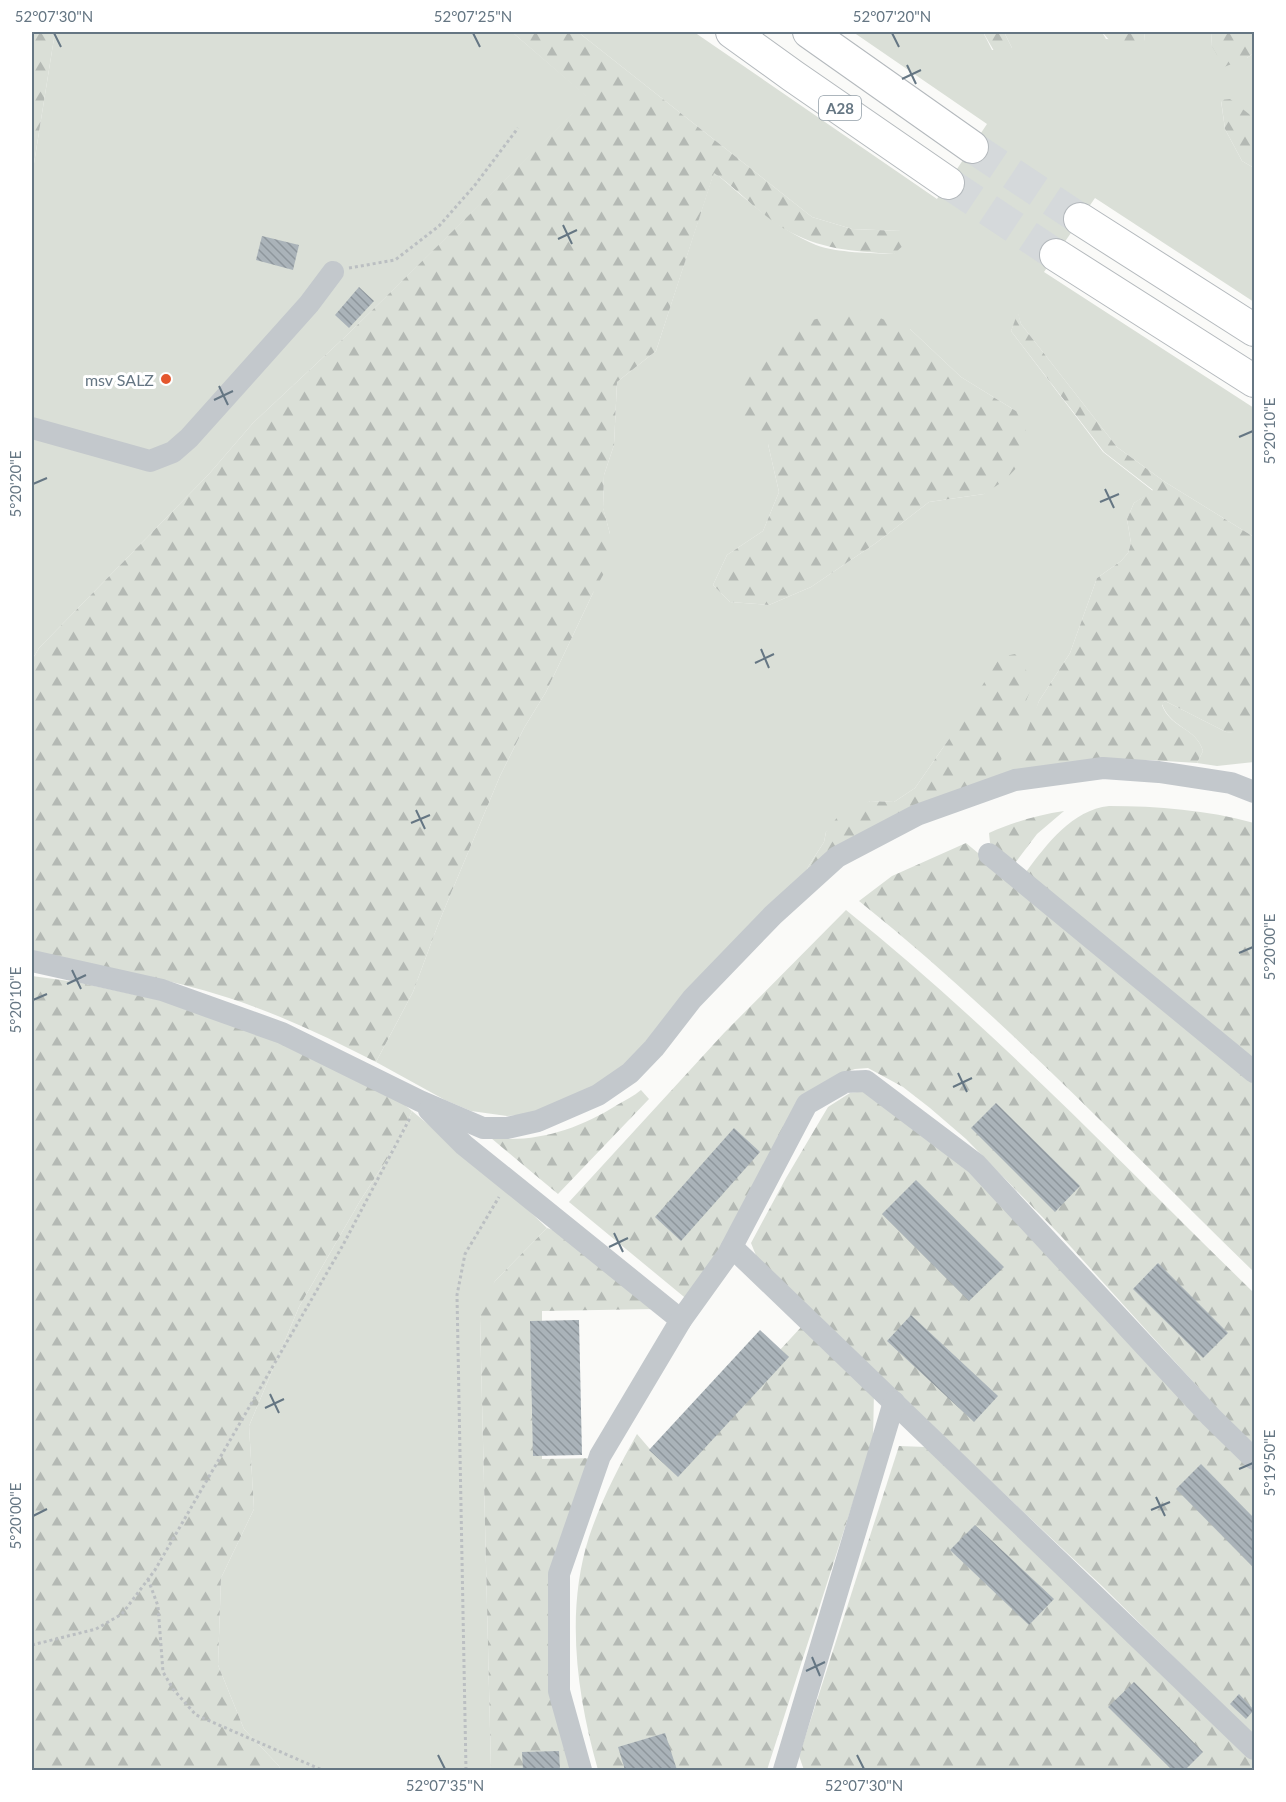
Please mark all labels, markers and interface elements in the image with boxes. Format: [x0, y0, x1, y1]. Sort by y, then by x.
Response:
text: 52°07'30"N [15, 7, 93, 25]
text: 52°07'25"N [434, 7, 512, 25]
text: 52°07'20"N [853, 7, 931, 25]
road number: A28 [819, 96, 861, 120]
place label: msv SALZ [85, 370, 154, 389]
marker: msv SALZ [159, 372, 173, 386]
text: 5°20'10"E [1260, 398, 1278, 465]
text: 5°20'20"E [6, 451, 24, 518]
text: 5°20'00"E [1260, 914, 1278, 981]
text: 5°20'10"E [6, 967, 24, 1034]
text: 5°19'50"E [1260, 1430, 1278, 1497]
text: 5°20'00"E [6, 1483, 24, 1550]
text: 52°07'35"N [406, 1776, 484, 1794]
text: 52°07'30"N [825, 1776, 903, 1794]

